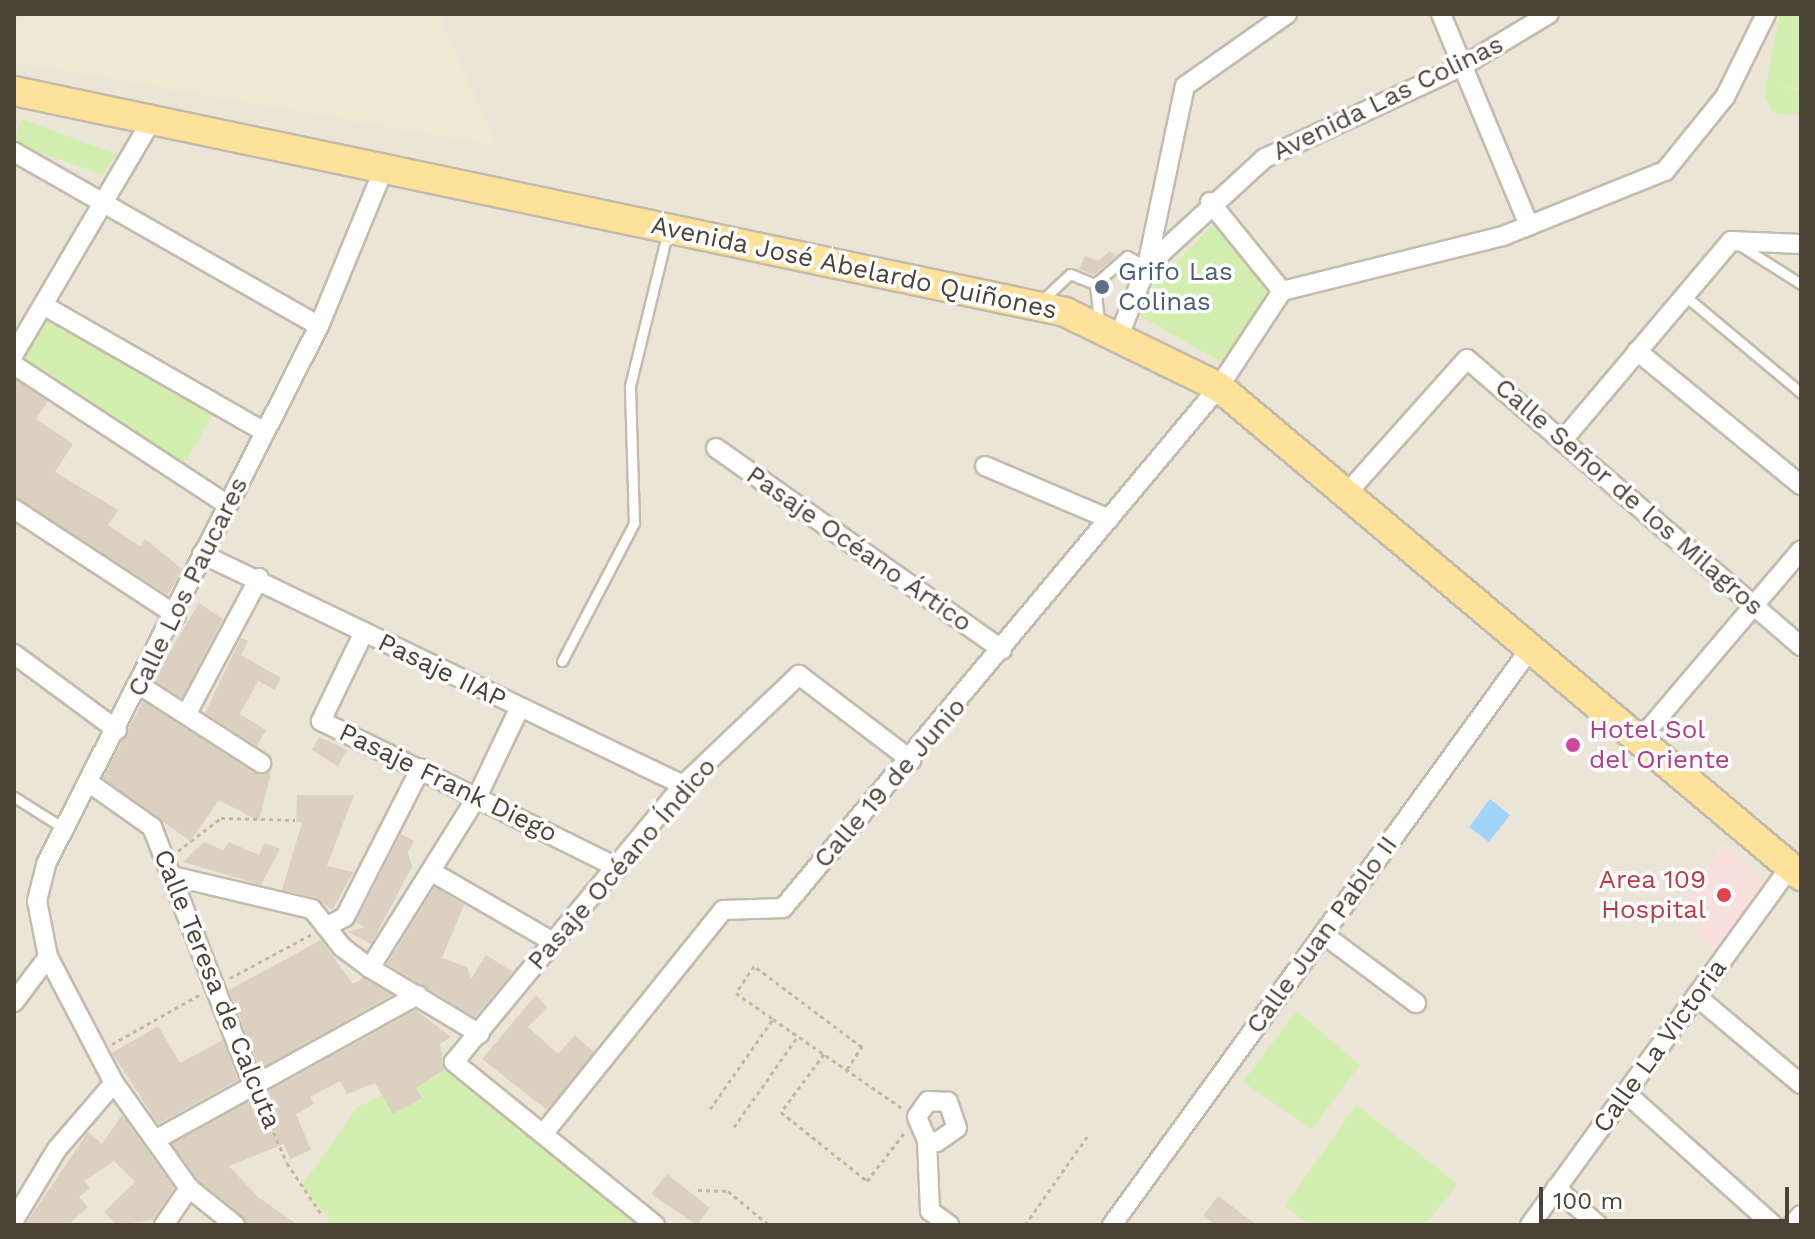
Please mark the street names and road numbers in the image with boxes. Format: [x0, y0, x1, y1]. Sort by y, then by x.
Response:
street label: Avenida Las Colinas [1267, 28, 1509, 168]
street label: Avenida José Abelardo Quiñones [647, 209, 1061, 327]
street label: Calle Señor de los Milagros [1488, 372, 1770, 622]
street label: Pasaje Océano Ártico [740, 459, 978, 639]
street label: Calle Los Paucares [121, 472, 255, 702]
street label: Pasaje IIAP [373, 627, 511, 715]
street label: Calle 19 de Junio [807, 691, 973, 875]
street label: Pasaje Frank Diego [334, 717, 562, 849]
street label: Pasaje Océano Índico [521, 751, 723, 977]
street label: Calle Juan Pablo II [1240, 830, 1404, 1040]
street label: Calle Teresa de Calcuta [146, 844, 288, 1134]
street label: Calle La Victoria [1586, 952, 1734, 1140]

